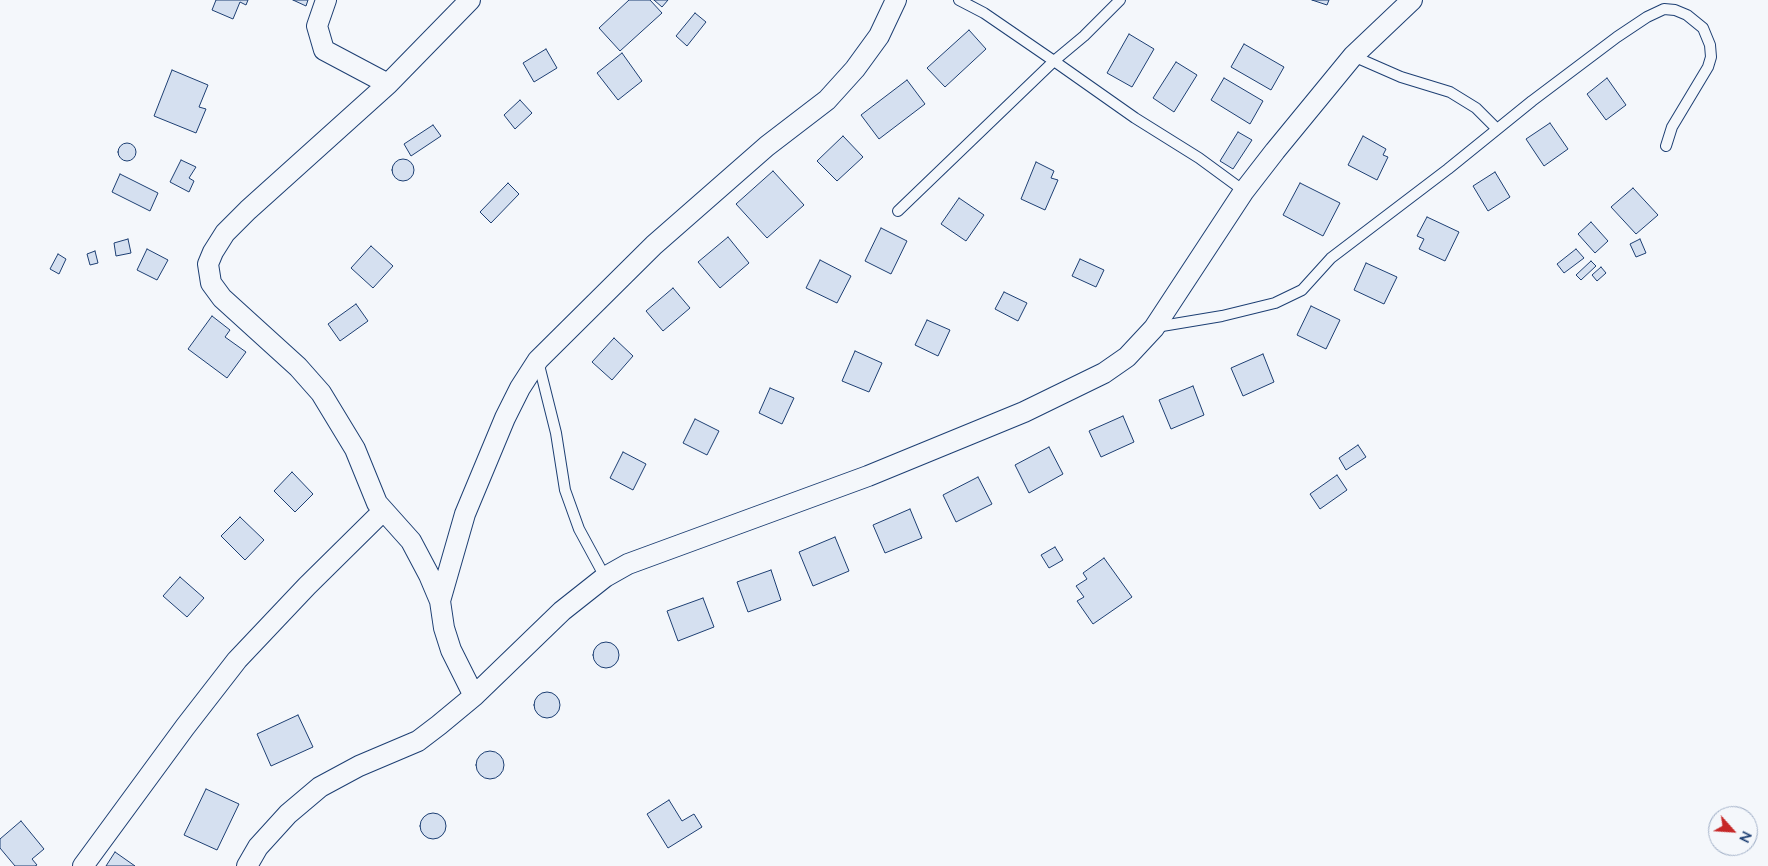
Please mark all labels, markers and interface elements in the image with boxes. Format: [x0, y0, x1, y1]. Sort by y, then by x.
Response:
north arrow [1708, 806, 1758, 856]
text: N [1736, 829, 1756, 846]

